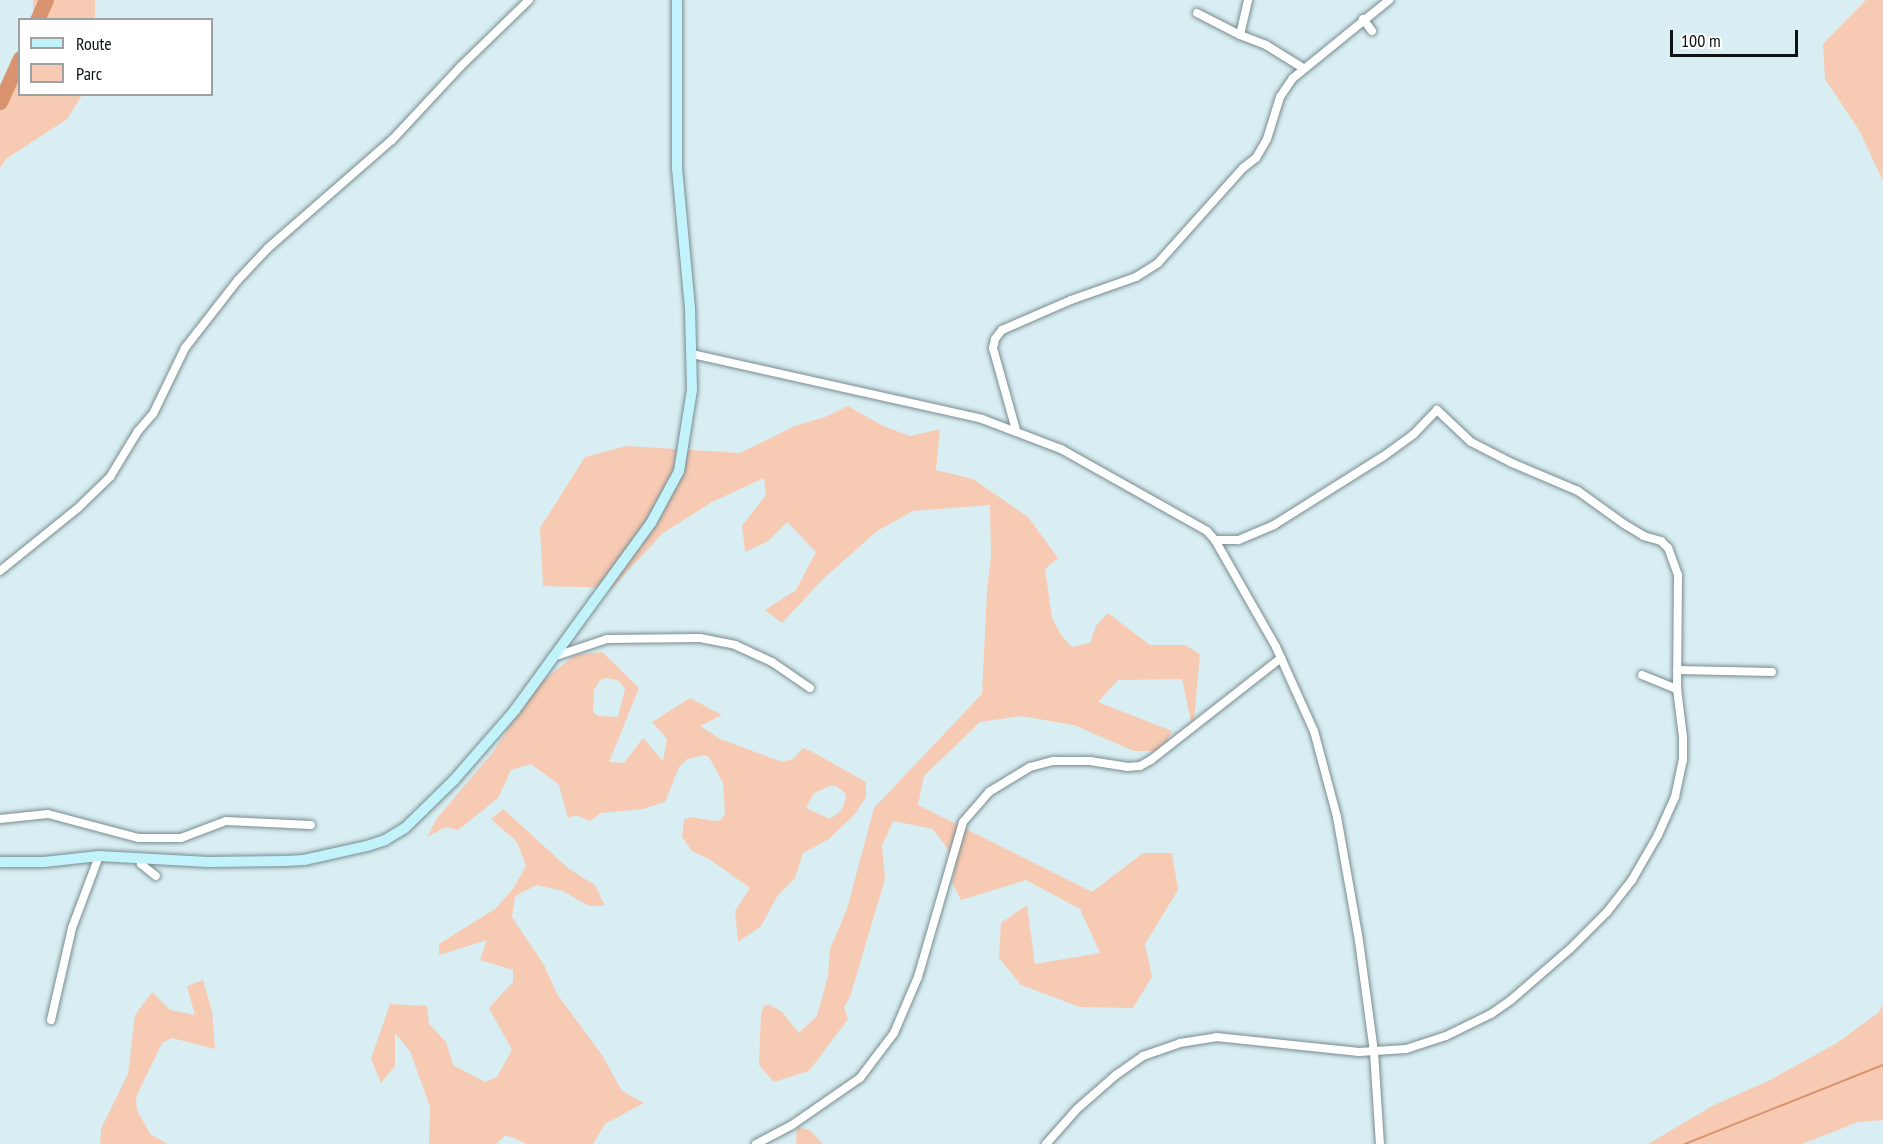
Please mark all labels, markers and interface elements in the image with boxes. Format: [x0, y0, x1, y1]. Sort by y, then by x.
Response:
legend [18, 18, 213, 96]
scale bar [1673, 18, 1800, 56]
text: 100 m [1681, 29, 1721, 52]
text: Route [76, 32, 112, 55]
text: Parc [76, 62, 102, 85]

